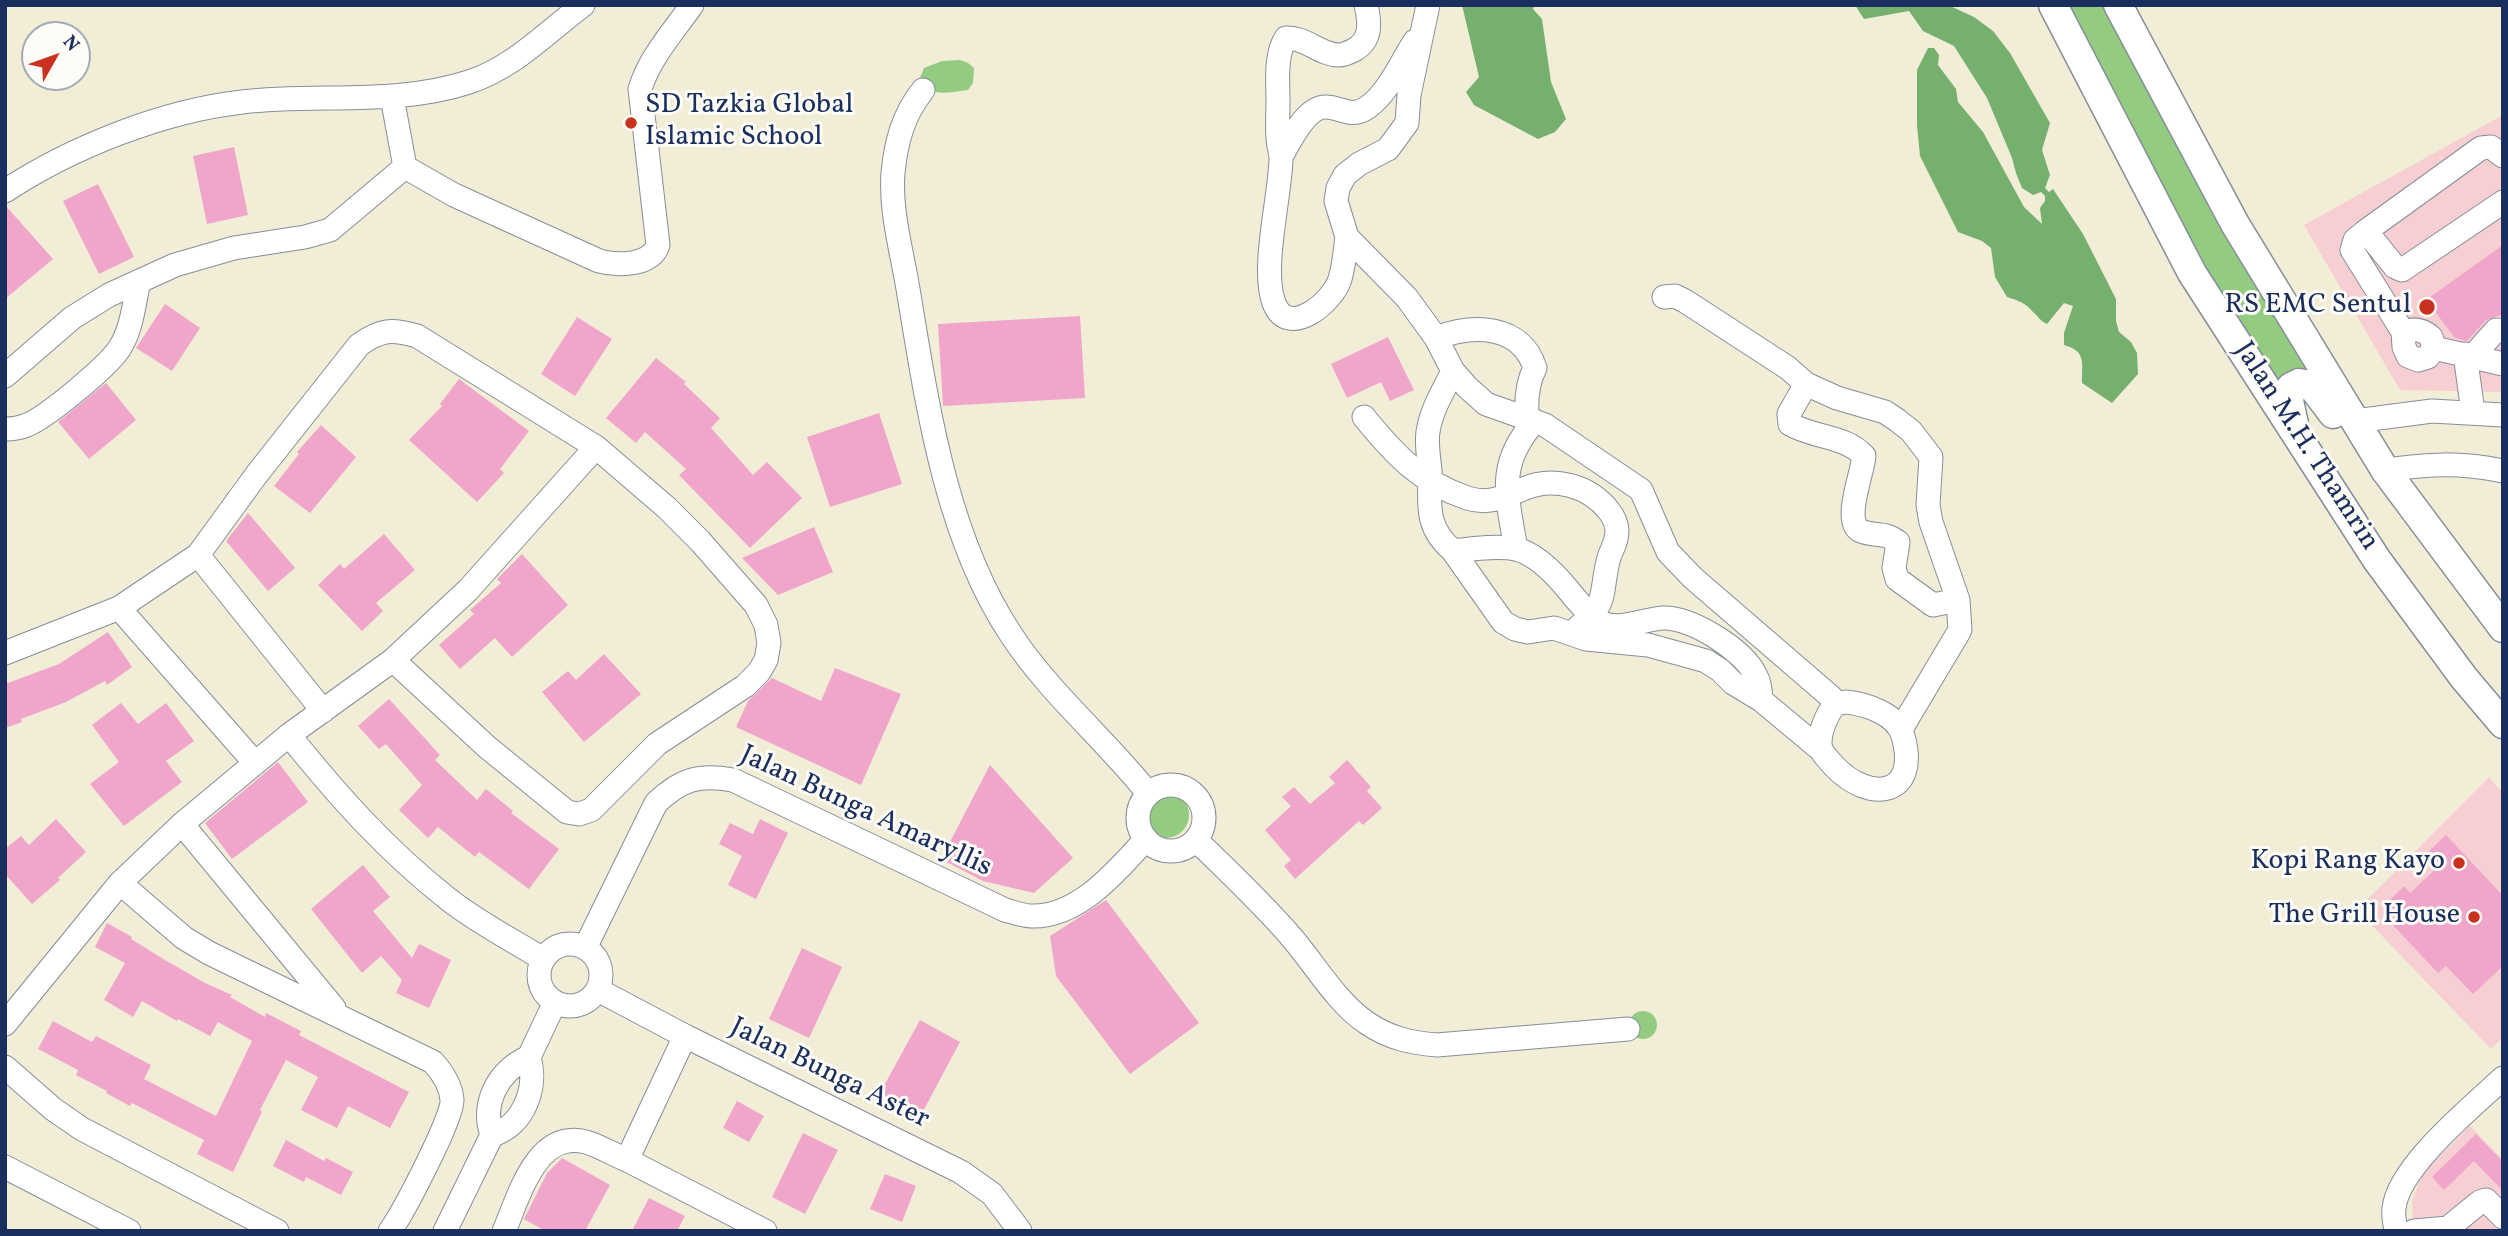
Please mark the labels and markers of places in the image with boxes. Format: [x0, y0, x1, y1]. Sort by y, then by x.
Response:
place label: SD Tazkia Global Islamic School [645, 90, 853, 156]
marker: SD Tazkia Global Islamic School [623, 115, 639, 131]
place label: RS EMC Sentul [2225, 290, 2411, 324]
marker: RS EMC Sentul [2417, 297, 2437, 317]
place label: Kopi Rang Kayo [2251, 846, 2445, 880]
marker: Kopi Rang Kayo [2451, 855, 2467, 871]
place label: The Grill House [2269, 900, 2460, 934]
marker: The Grill House [2466, 909, 2482, 925]

